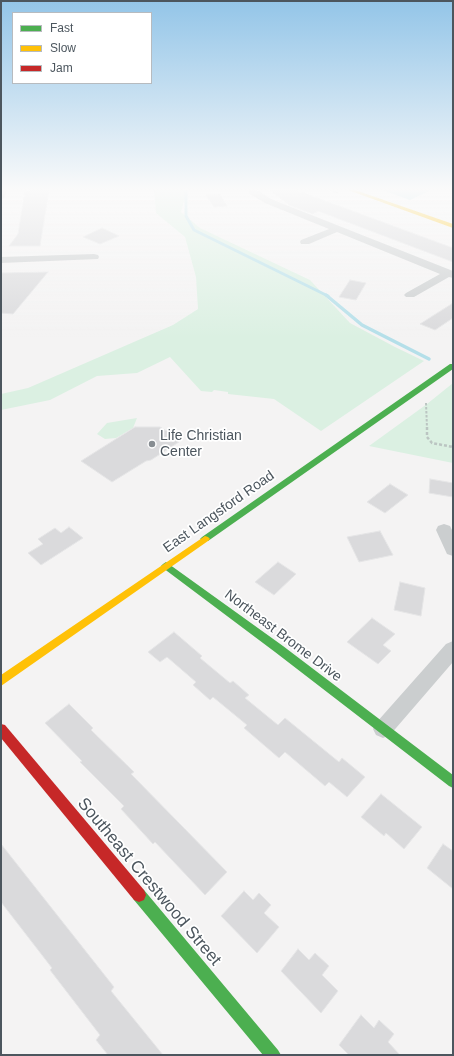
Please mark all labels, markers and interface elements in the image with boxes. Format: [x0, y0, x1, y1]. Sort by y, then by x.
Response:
legend [12, 12, 152, 84]
text: Fast [50, 21, 73, 35]
text: Slow [50, 41, 76, 55]
text: Jam [50, 61, 73, 75]
place label: Life Christian Center [160, 428, 242, 460]
marker: Life Christian Center [147, 439, 157, 449]
street label: East Langsford Road [160, 467, 278, 557]
street label: Northeast Brome Drive [221, 586, 345, 686]
street label: Southeast Crestwood Street [73, 794, 225, 970]

